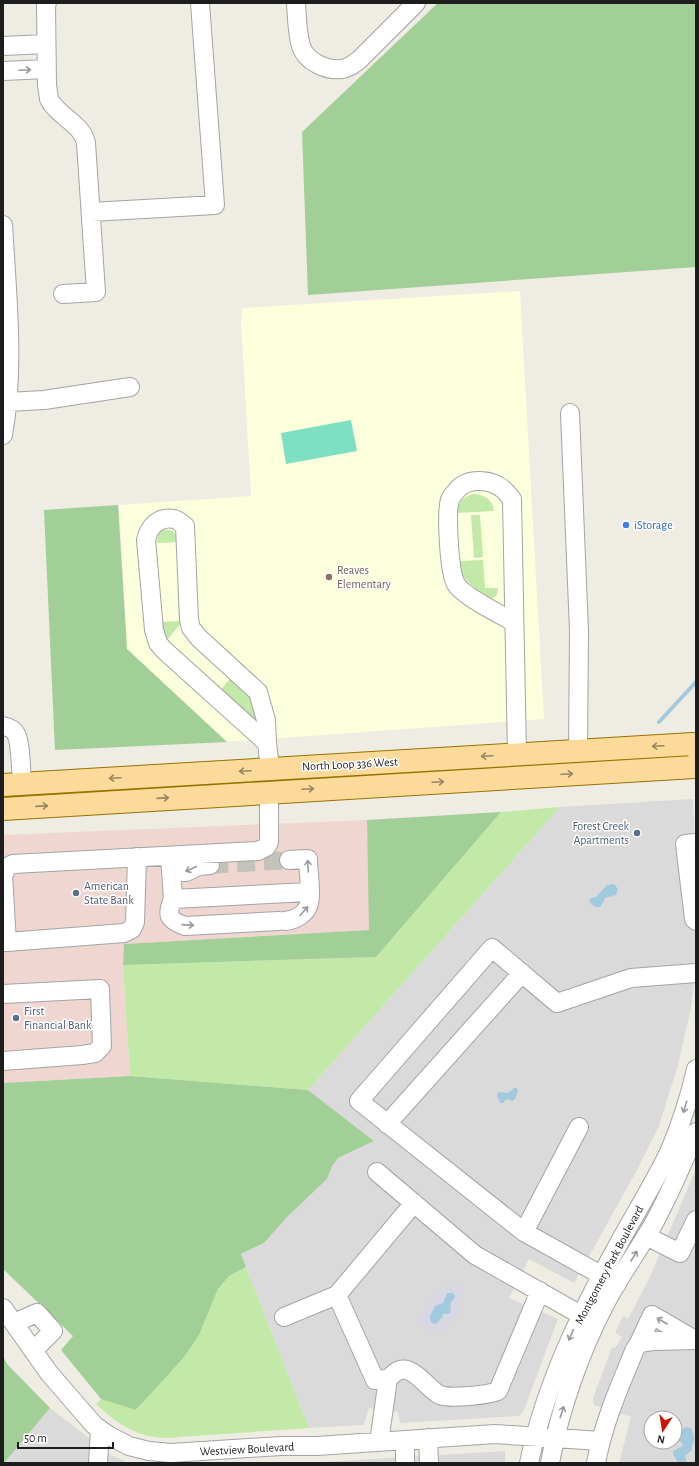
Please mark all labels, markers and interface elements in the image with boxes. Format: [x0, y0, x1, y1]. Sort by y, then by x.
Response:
one-way arrow [18, 66, 31, 74]
place label: iStorage [634, 519, 673, 531]
marker: iStorage [621, 520, 631, 530]
place label: Reaves Elementary [337, 564, 391, 591]
marker: Reaves Elementary [324, 572, 334, 582]
one-way arrow [652, 742, 665, 749]
one-way arrow [481, 753, 494, 760]
street label: North Loop 336 West [302, 755, 398, 773]
one-way arrow [239, 767, 252, 774]
one-way arrow [561, 770, 574, 778]
one-way arrow [109, 775, 122, 782]
one-way arrow [431, 778, 444, 785]
one-way arrow [301, 786, 314, 793]
one-way arrow [156, 795, 169, 802]
one-way arrow [35, 803, 48, 810]
place label: Forest Creek Apartments [572, 820, 630, 846]
marker: Forest Creek Apartments [632, 828, 642, 838]
one-way arrow [304, 860, 312, 873]
one-way arrow [185, 866, 197, 873]
place label: American State Bank [84, 880, 134, 906]
marker: American State Bank [71, 888, 81, 898]
one-way arrow [299, 906, 308, 916]
one-way arrow [181, 921, 194, 928]
place label: First Financial Bank [24, 1005, 92, 1031]
marker: First Financial Bank [11, 1013, 21, 1023]
one-way arrow [681, 1100, 688, 1113]
street label: Montgomery Park Boulevard [573, 1204, 646, 1327]
one-way arrow [630, 1250, 638, 1262]
one-way arrow [656, 1316, 668, 1324]
one-way arrow [567, 1329, 575, 1341]
one-way arrow [559, 1406, 567, 1418]
north arrow [643, 1410, 683, 1450]
scale bar [18, 1424, 113, 1450]
text: 50 m [24, 1432, 47, 1444]
text: N [656, 1433, 666, 1445]
street label: Westview Boulevard [199, 1441, 295, 1457]

